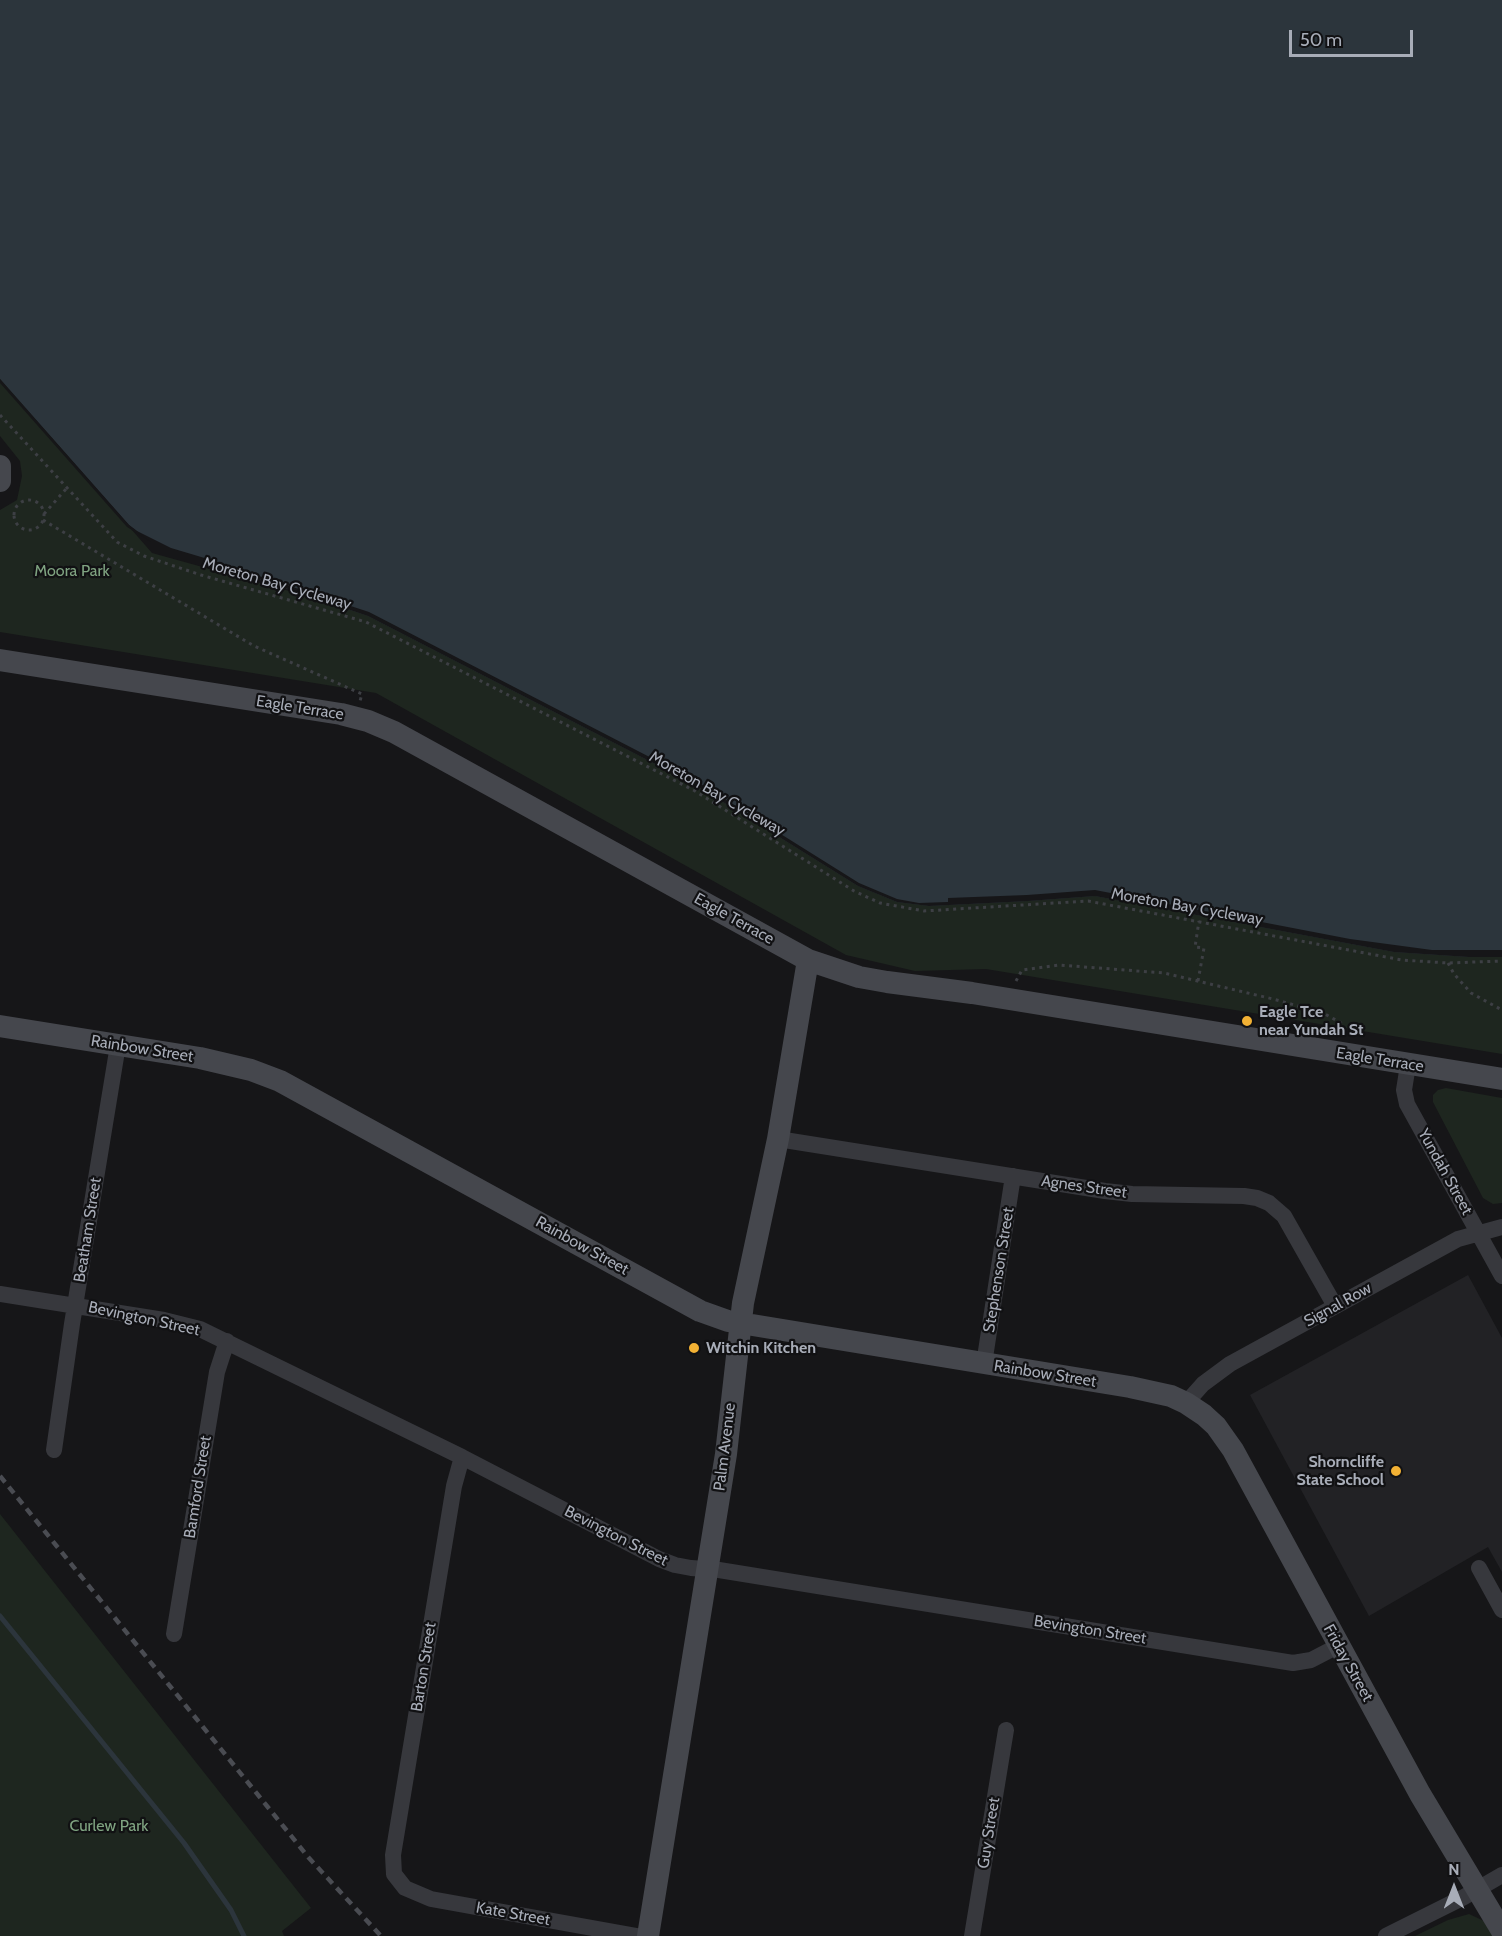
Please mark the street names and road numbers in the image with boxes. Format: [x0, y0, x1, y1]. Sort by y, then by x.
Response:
street label: Moreton Bay Cycleway [200, 554, 354, 614]
street label: Eagle Terrace [255, 692, 345, 724]
street label: Moreton Bay Cycleway [646, 747, 788, 841]
street label: Moreton Bay Cycleway [1110, 884, 1264, 930]
street label: Eagle Terrace [691, 889, 777, 949]
street label: Rainbow Street [89, 1031, 195, 1067]
street label: Eagle Terrace [1335, 1044, 1425, 1076]
street label: Yundah Street [1414, 1126, 1476, 1218]
street label: Agnes Street [1040, 1171, 1128, 1203]
street label: Beatham Street [70, 1176, 106, 1284]
street label: Stephenson Street [980, 1206, 1018, 1334]
street label: Rainbow Street [532, 1213, 632, 1279]
street label: Signal Row [1301, 1279, 1375, 1331]
street label: Bevington Street [86, 1298, 202, 1340]
street label: Rainbow Street [992, 1356, 1098, 1392]
street label: Palm Avenue [710, 1402, 740, 1492]
street label: Bamford Street [180, 1434, 216, 1540]
street label: Bevington Street [561, 1502, 671, 1570]
street label: Bevington Street [1032, 1612, 1148, 1648]
street label: Barton Street [407, 1621, 441, 1713]
street label: Friday Street [1319, 1621, 1377, 1705]
street label: Guy Street [974, 1796, 1004, 1870]
street label: Kate Street [474, 1898, 552, 1930]

